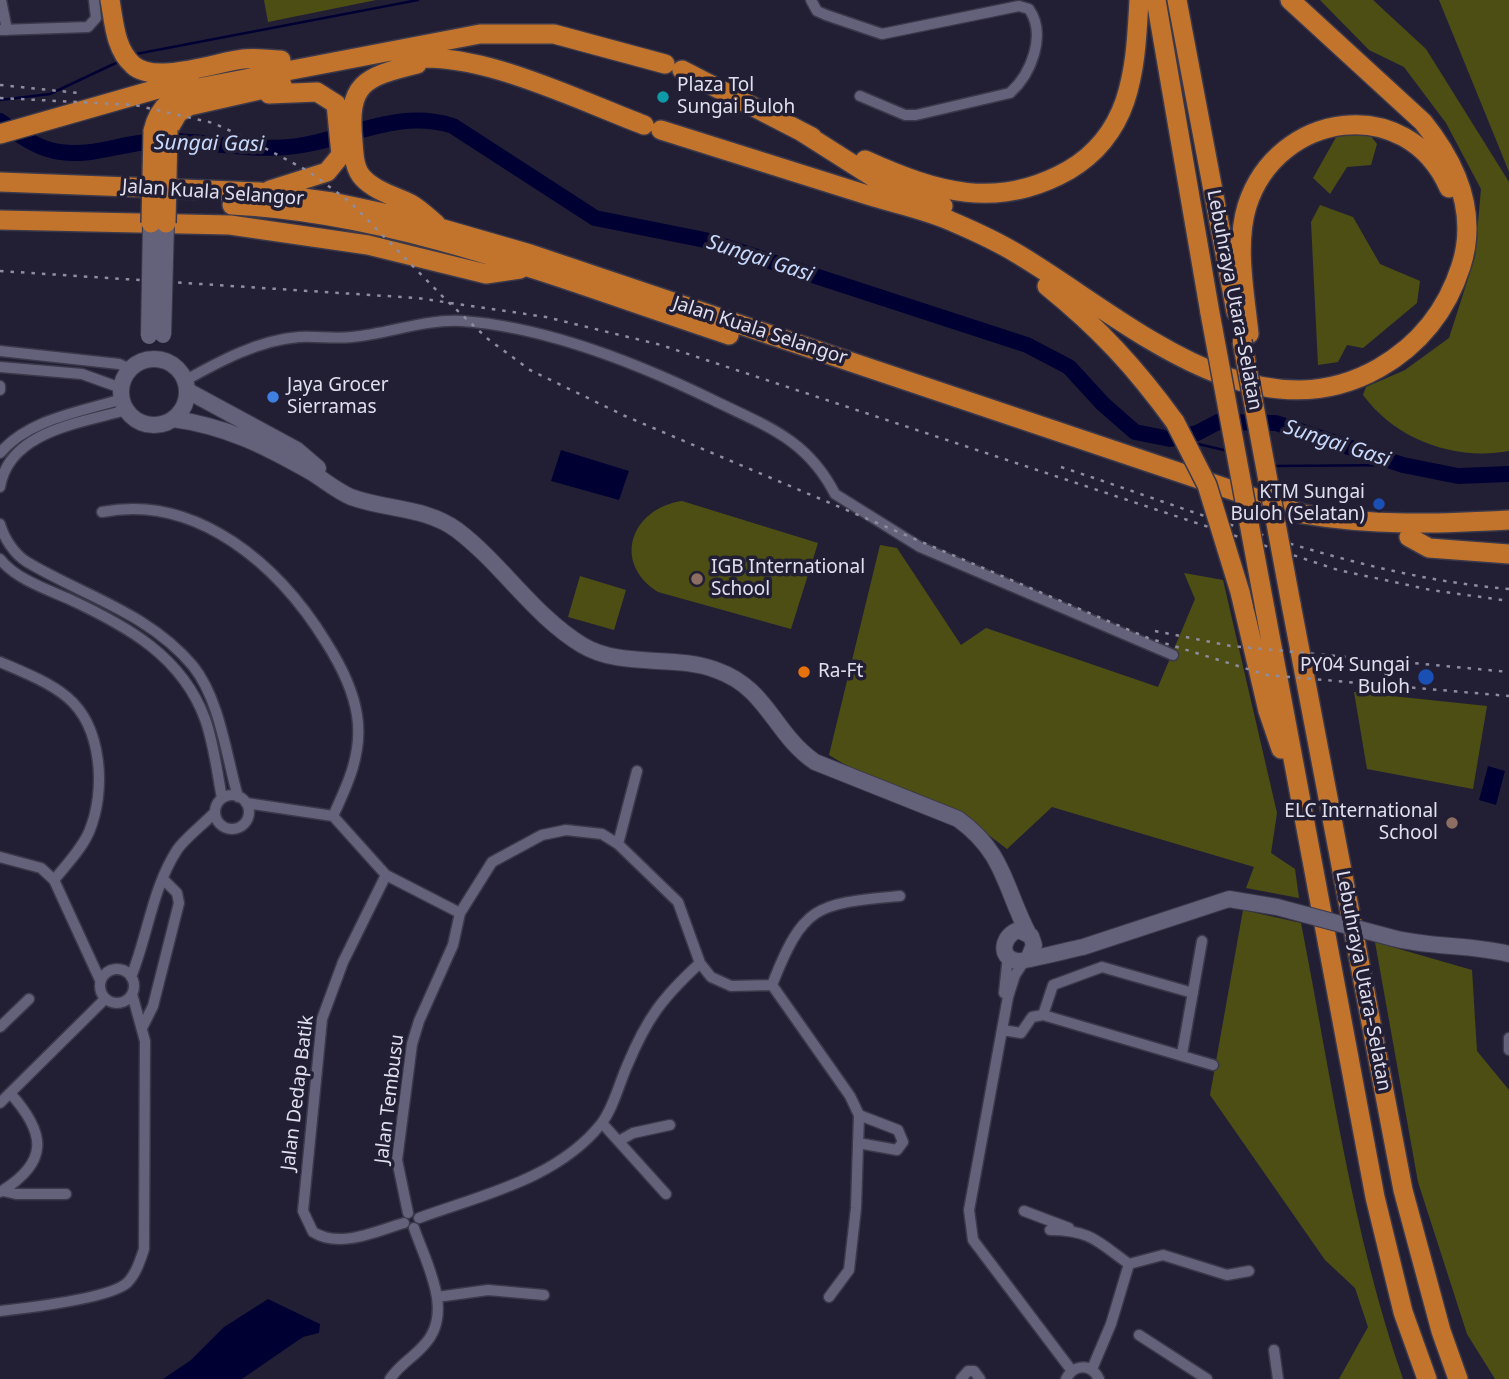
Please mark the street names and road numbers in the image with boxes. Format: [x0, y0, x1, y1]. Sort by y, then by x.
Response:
street label: Jalan Kuala Selangor [121, 175, 305, 211]
street label: Lebuhraya Utara–Selatan [1201, 188, 1267, 412]
street label: Jalan Kuala Selangor [670, 292, 850, 370]
street label: Lebuhraya Utara–Selatan [1330, 869, 1396, 1093]
street label: Jalan Dedap Batik [277, 1014, 319, 1172]
street label: Jalan Tembusu [371, 1033, 409, 1165]

